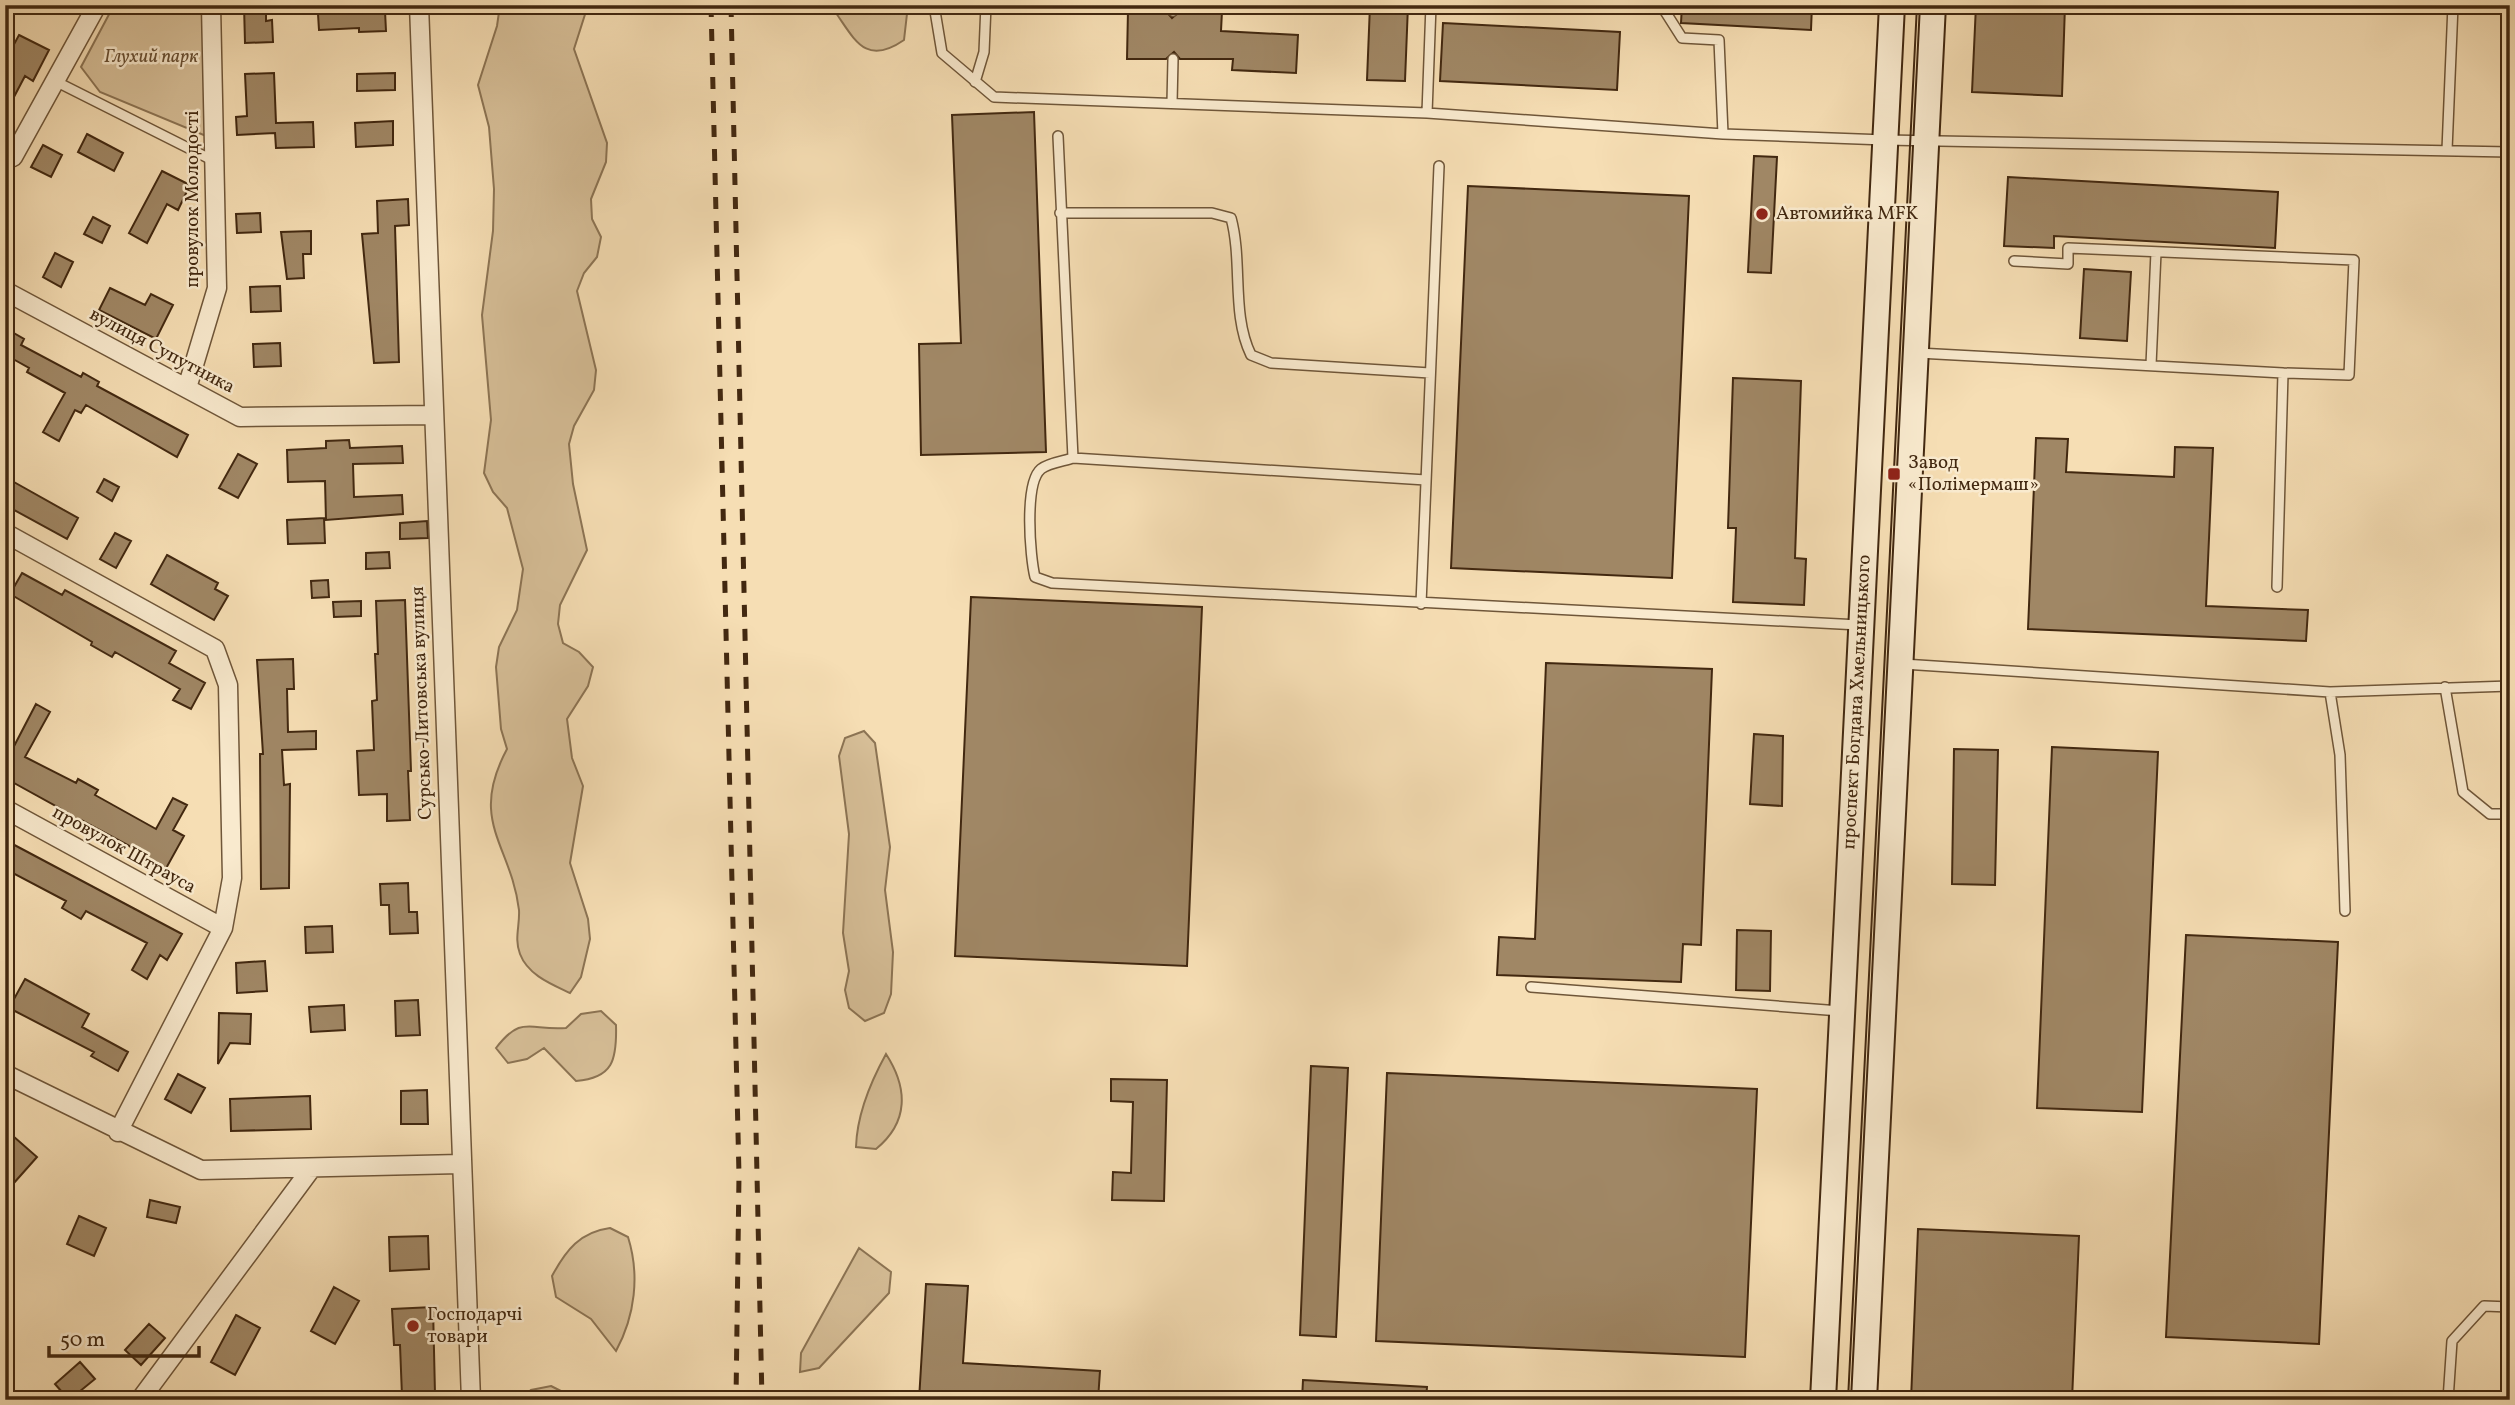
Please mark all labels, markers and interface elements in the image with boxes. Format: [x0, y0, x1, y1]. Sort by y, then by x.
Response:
park label: Глухий парк [104, 44, 199, 70]
street label: провулок Молодості [180, 110, 206, 288]
place label: Автомийка MFK [1776, 201, 1919, 227]
marker: Автомийка MFK [1754, 206, 1770, 222]
street label: вулиця Супутника [85, 302, 239, 400]
place label: Завод «Полімермаш» [1908, 450, 2039, 498]
marker: Завод «Полімермаш» [1886, 466, 1902, 482]
street label: проспект Богдана Хмельницького [1836, 554, 1878, 850]
street label: Сурсько-Литовська вулиця [405, 586, 439, 820]
street label: провулок Штрауса [47, 800, 201, 900]
place label: Господарчі товари [427, 1302, 523, 1350]
scale bar [49, 1314, 200, 1358]
marker: Господарчі товари [405, 1318, 421, 1334]
text: 50 m [60, 1326, 105, 1355]

